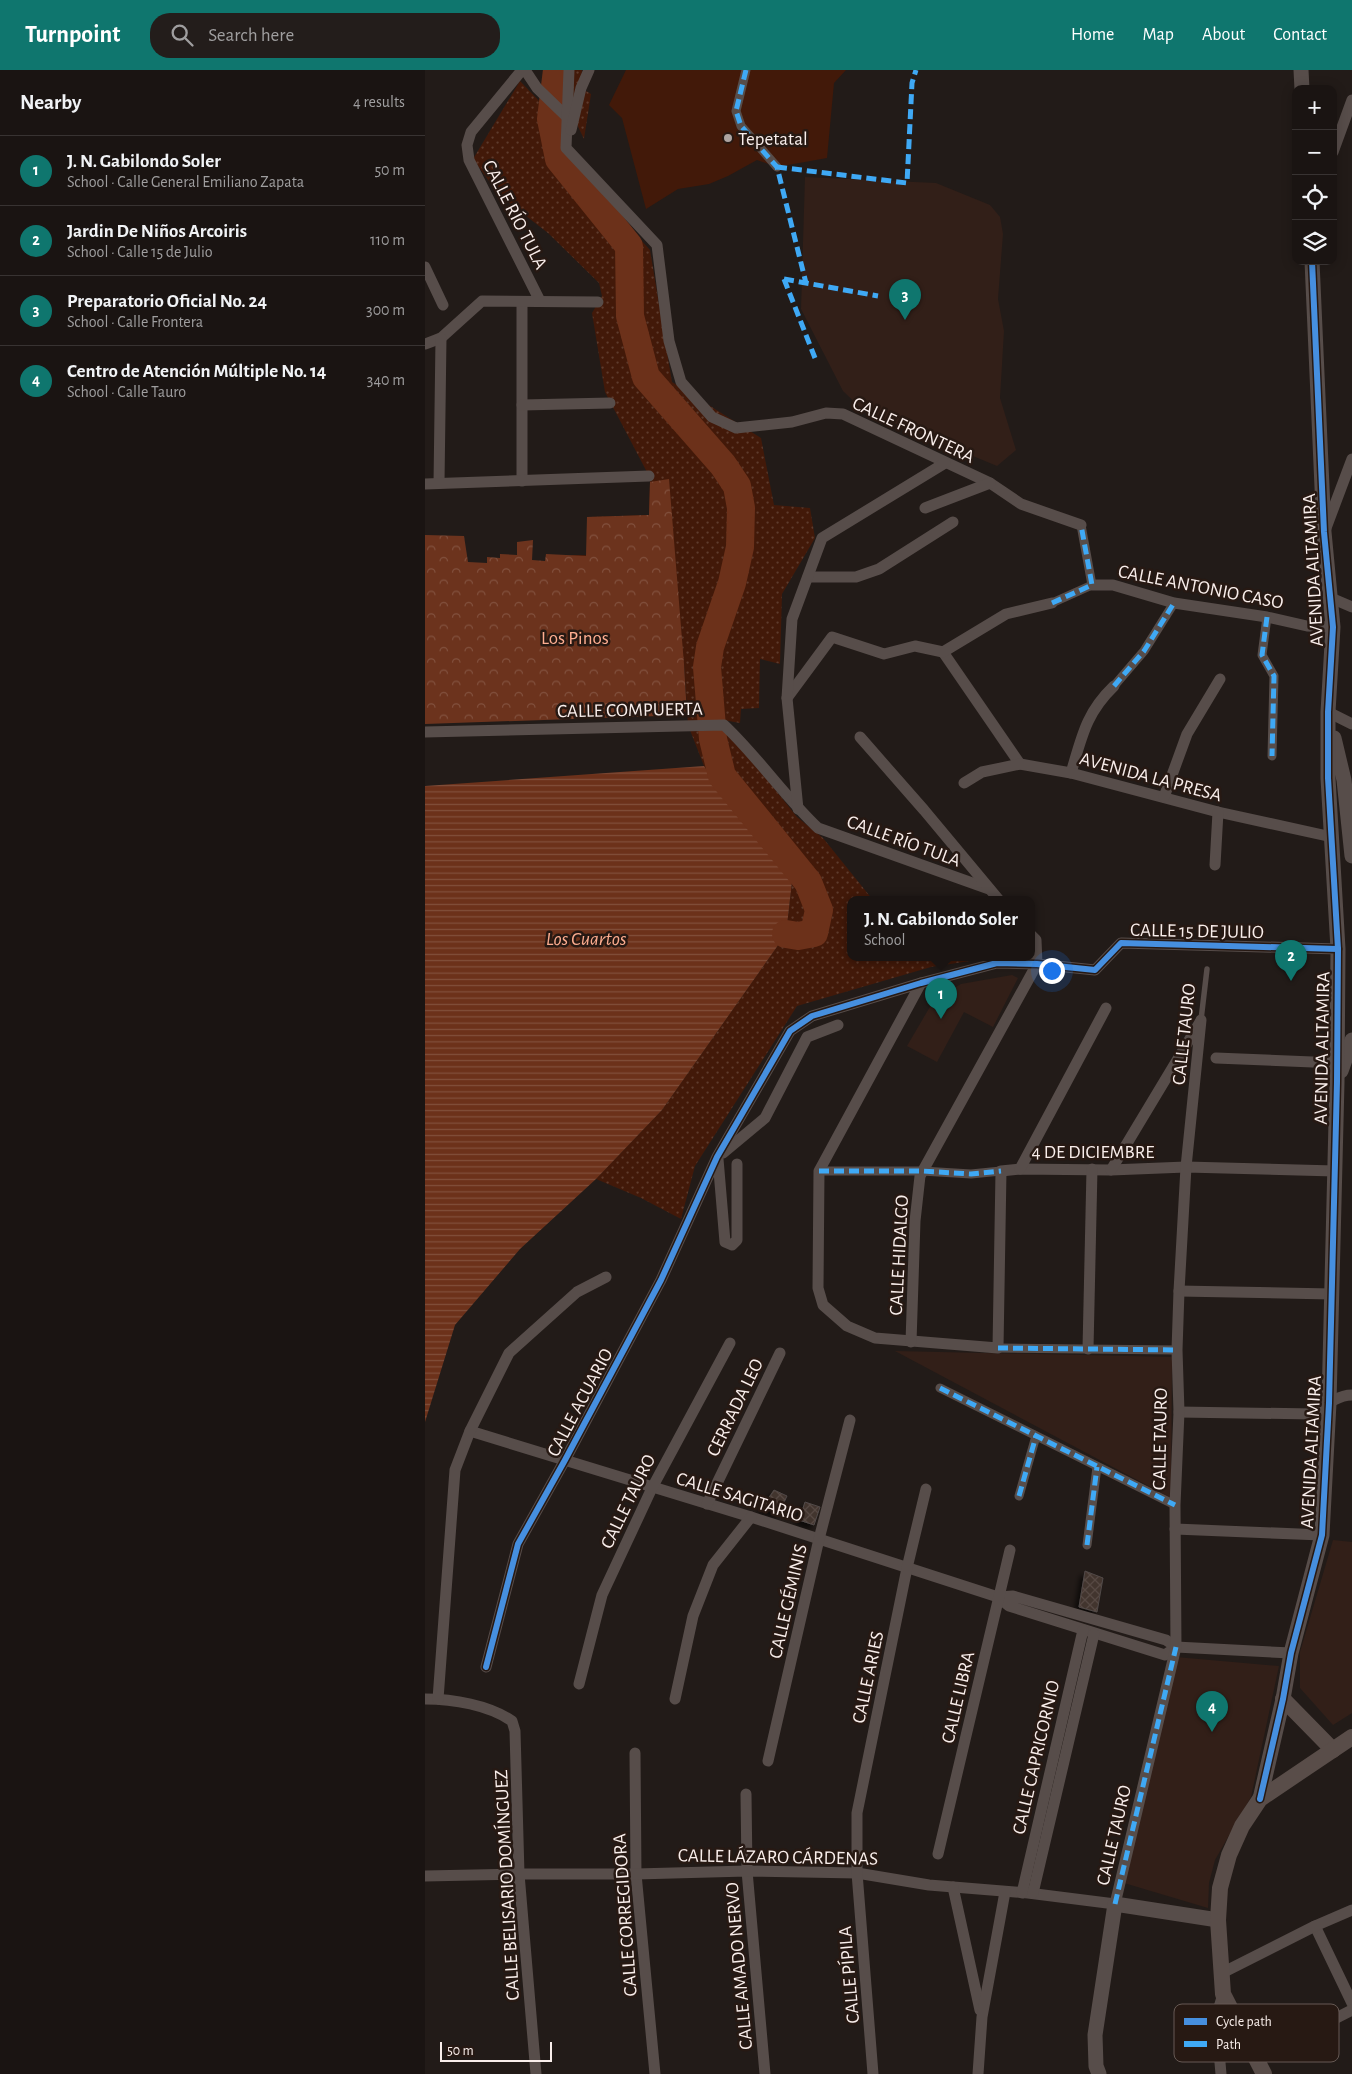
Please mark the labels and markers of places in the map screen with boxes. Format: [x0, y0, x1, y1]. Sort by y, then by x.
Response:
place label: Tepetatal [738, 130, 808, 149]
marker: Tepetatal [722, 132, 734, 144]
pin: 3 [889, 279, 921, 320]
pin: 2 [1275, 940, 1307, 981]
pin: 1 [925, 978, 957, 1019]
pin: 4 [1196, 1691, 1228, 1732]

